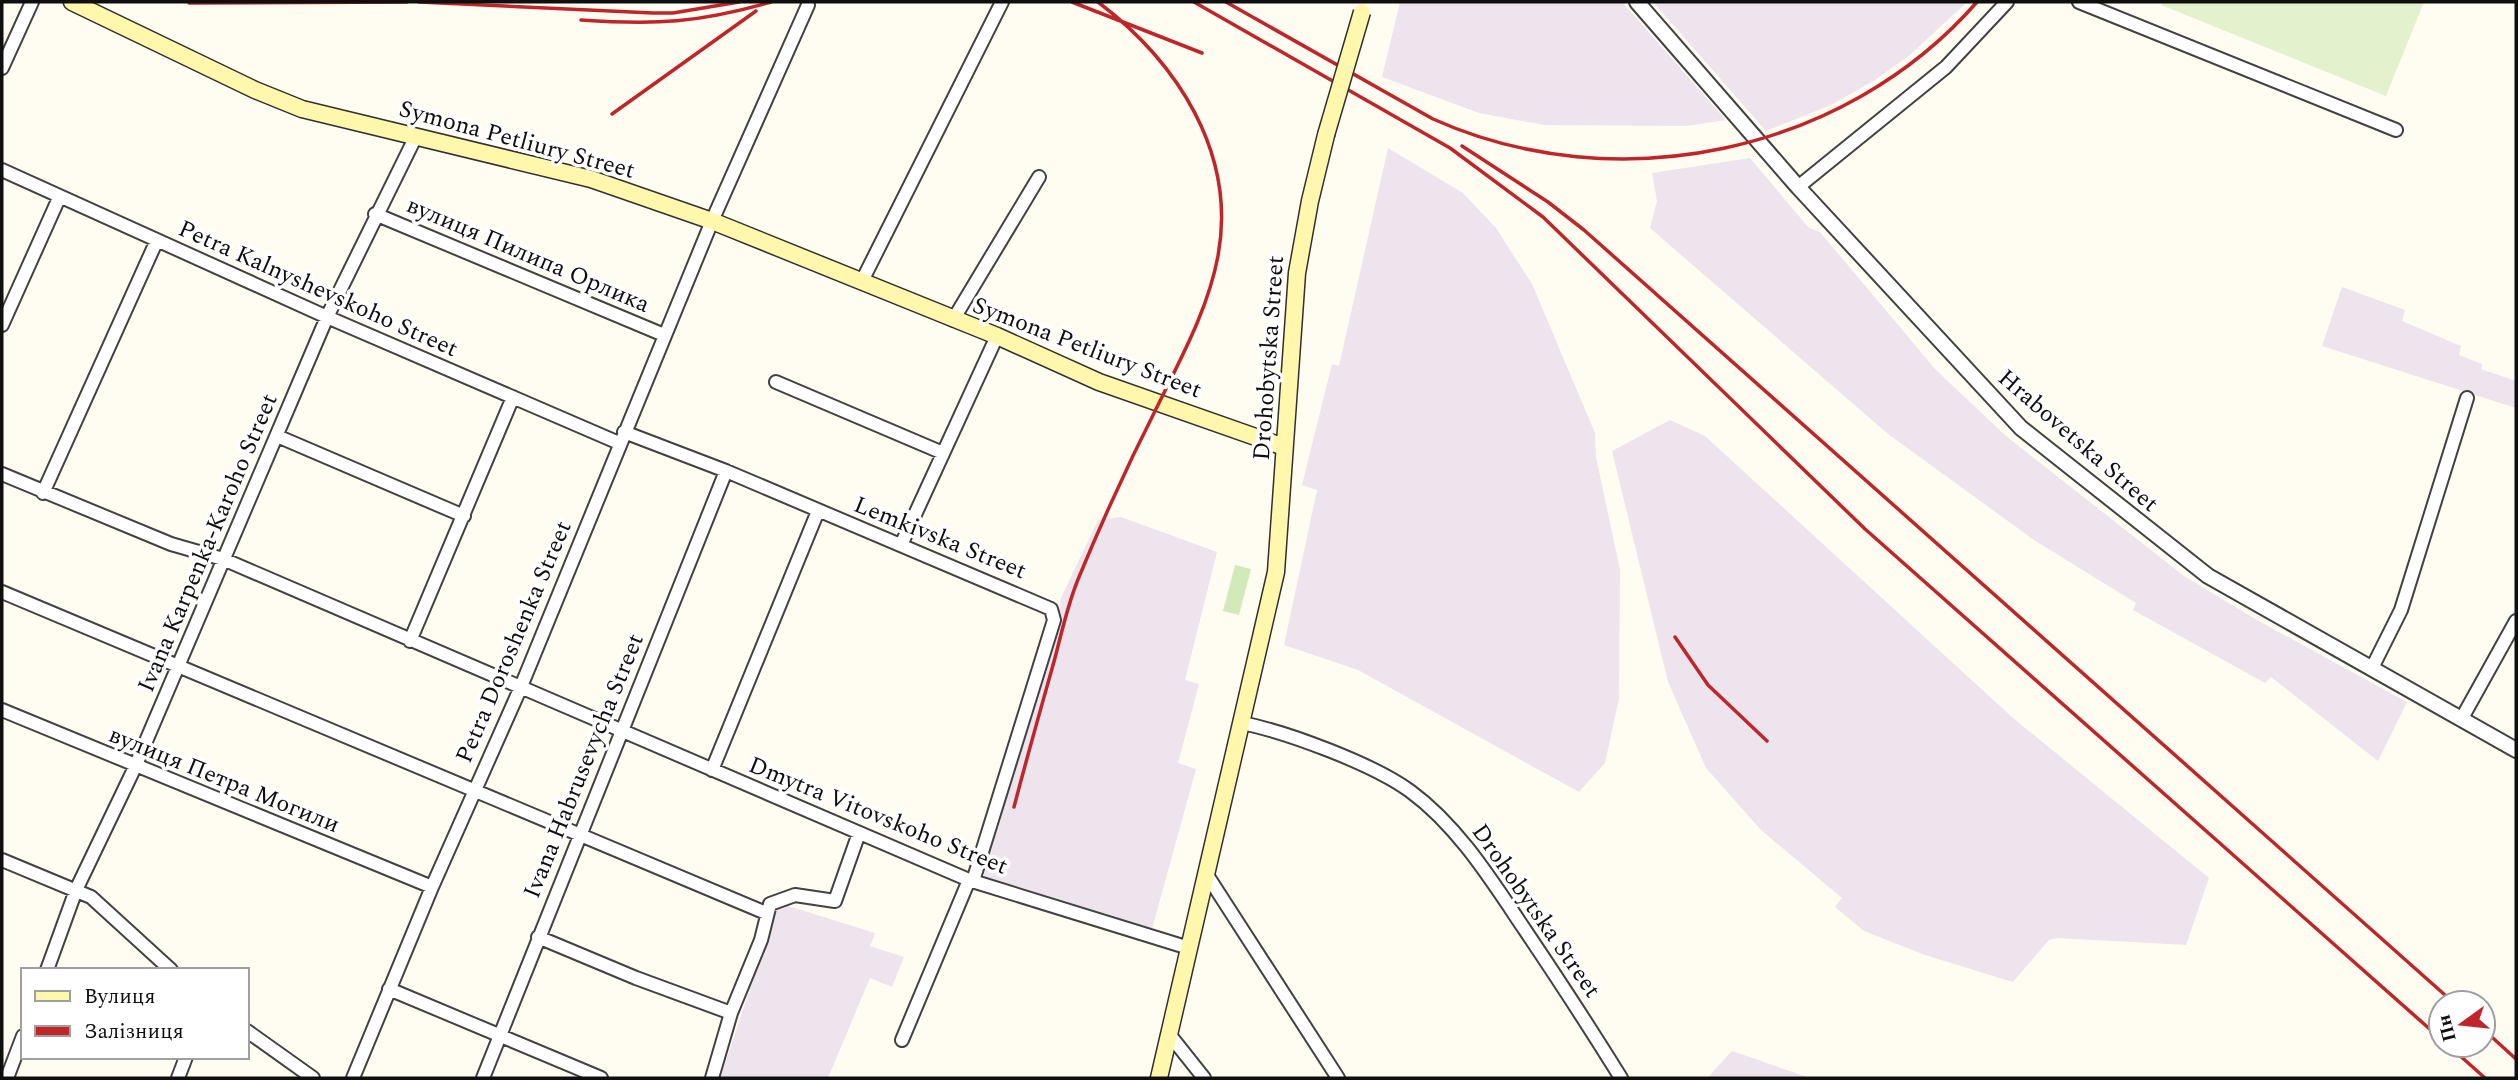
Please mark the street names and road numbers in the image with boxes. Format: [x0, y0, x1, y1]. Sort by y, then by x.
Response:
street label: Symona Petliury Street [395, 91, 639, 189]
street label: вулиця Пилипа Орлика [401, 187, 656, 323]
street label: Petra Kalnyshevskoho Street [172, 211, 464, 367]
street label: Drohobytska Street [1244, 254, 1294, 462]
street label: Symona Petliury Street [967, 288, 1207, 408]
street label: Hrabovetska Street [1990, 361, 2166, 521]
street label: Ivana Karpenka-Karoho Street [129, 388, 287, 698]
street label: Lemkivska Street [848, 487, 1032, 589]
street label: Petra Doroshenka Street [447, 515, 581, 769]
street label: Ivana Habrusevycha Street [514, 628, 654, 904]
street label: вулиця Петра Могили [103, 717, 345, 843]
street label: Dmytra Vitovskoho Street [743, 747, 1013, 885]
street label: Drohobytska Street [1462, 817, 1610, 1005]

